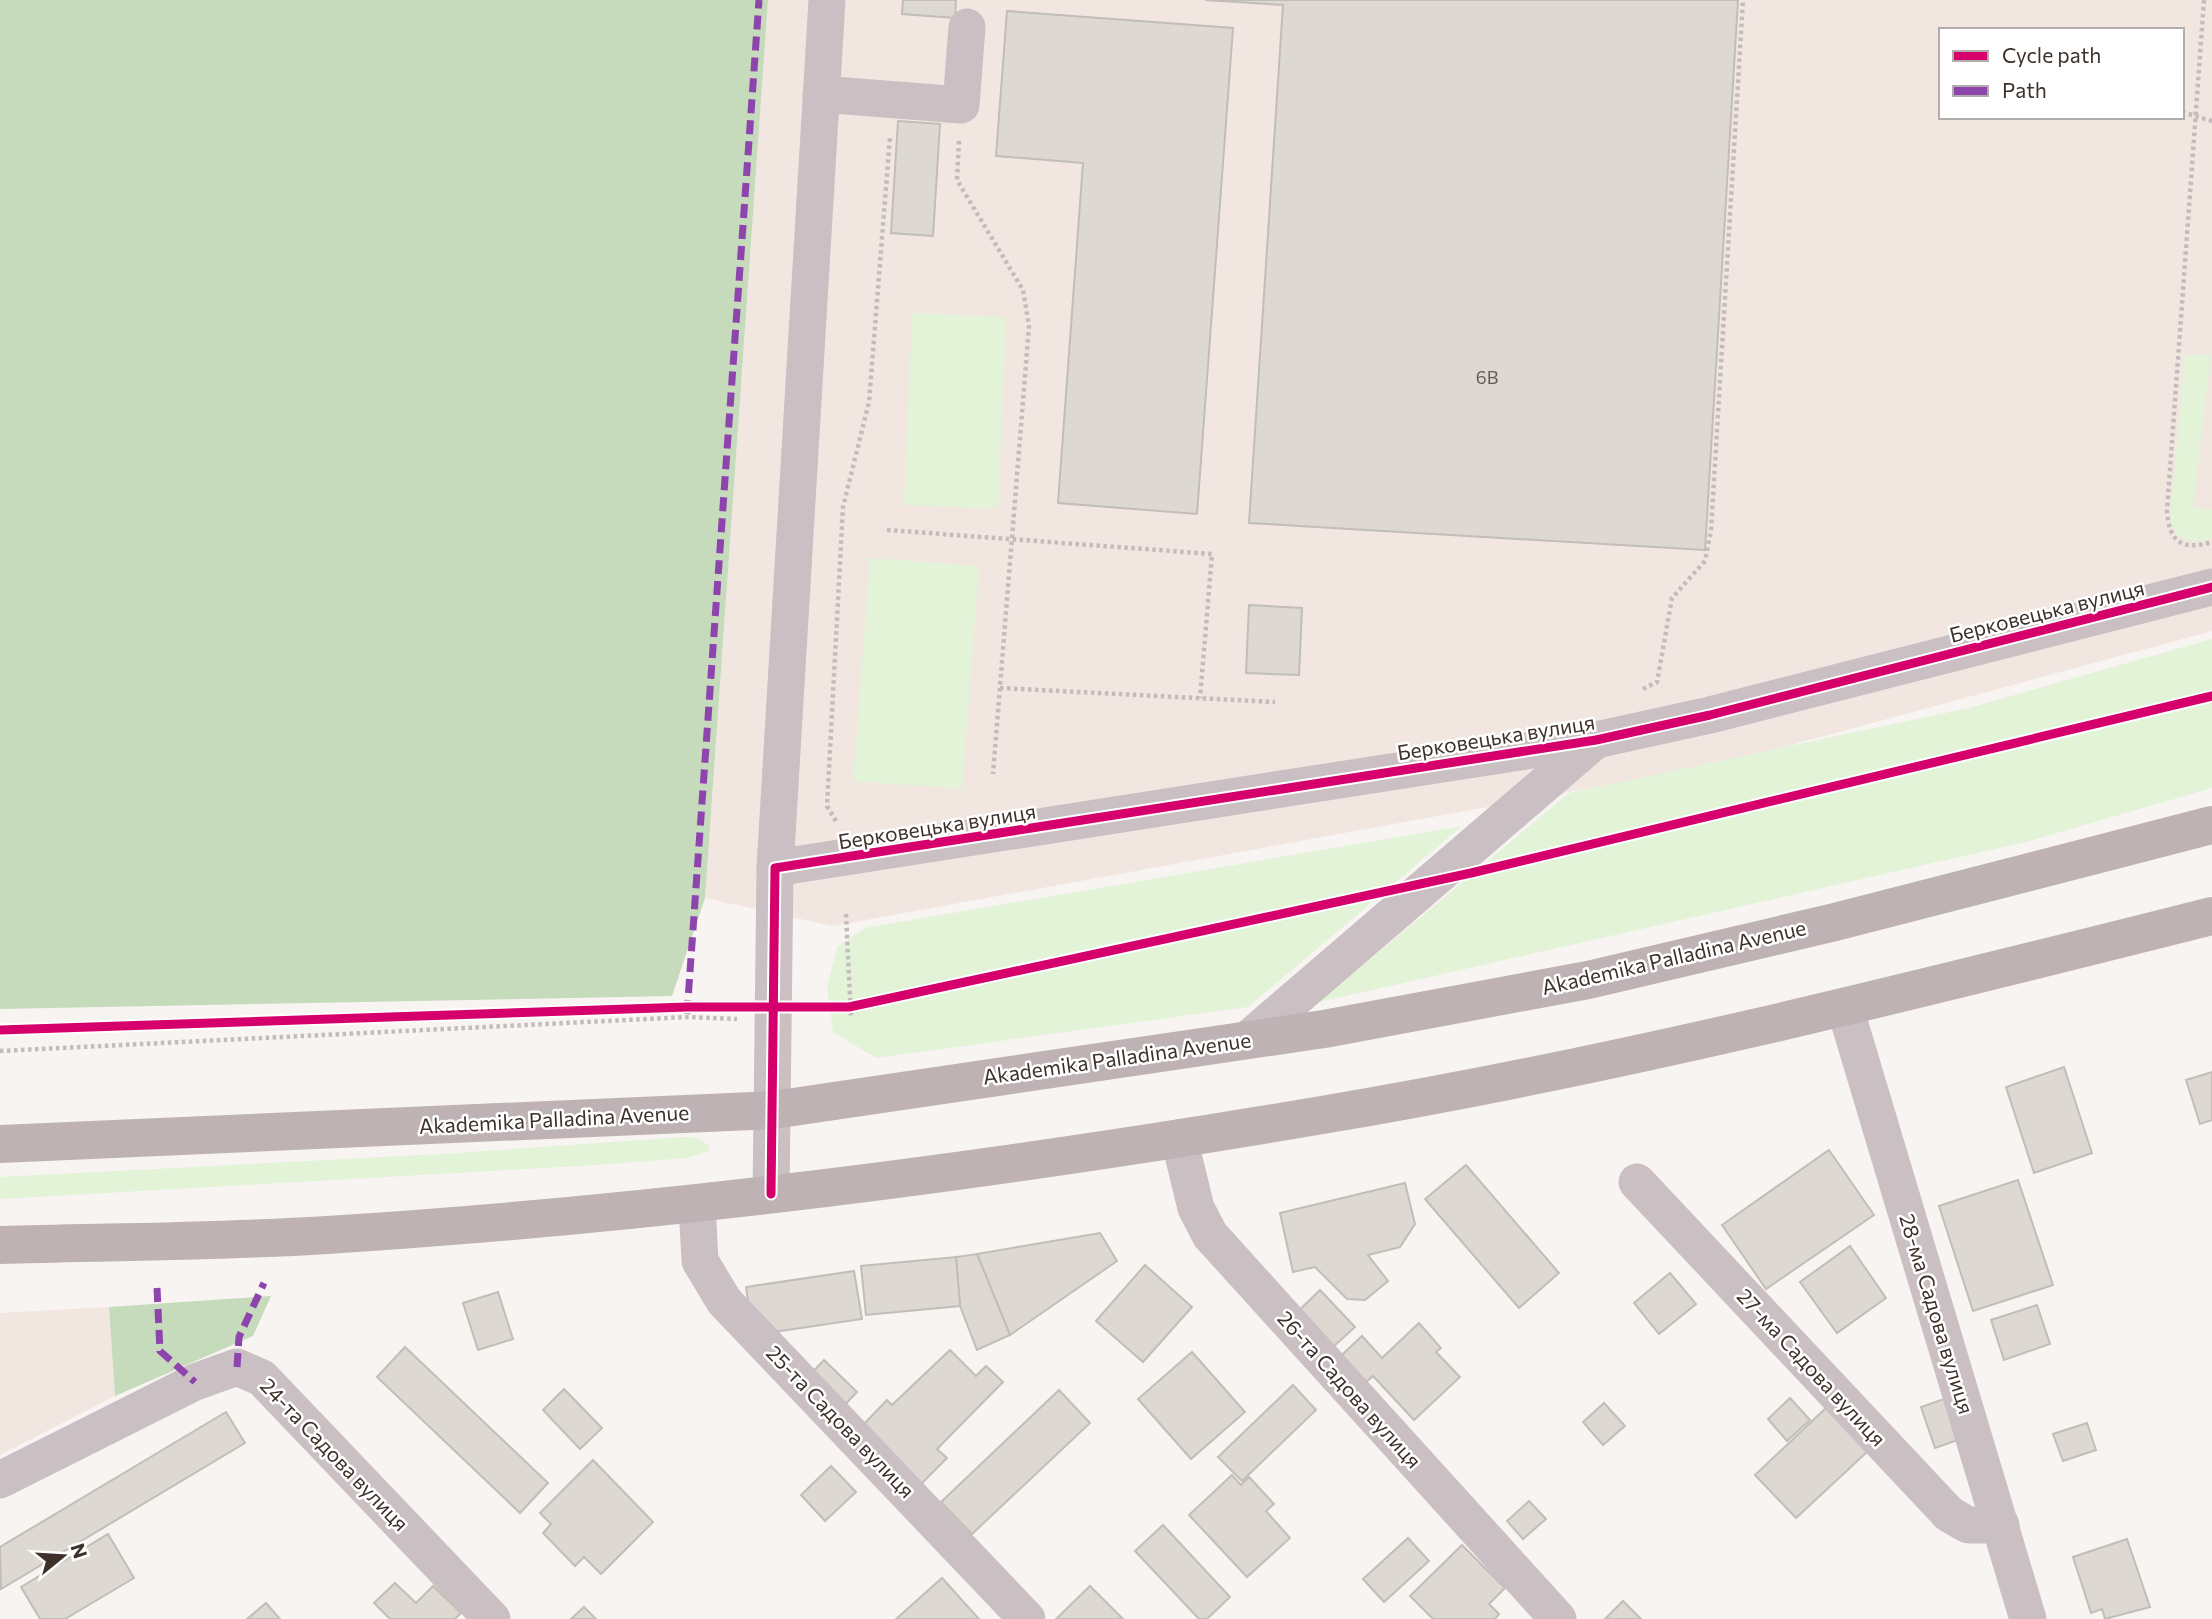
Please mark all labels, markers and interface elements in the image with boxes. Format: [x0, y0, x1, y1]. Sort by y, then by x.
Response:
legend [1939, 28, 2184, 119]
text: Cycle path [2002, 42, 2101, 67]
text: Path [2002, 77, 2047, 102]
house number: 6В [1476, 366, 1498, 388]
street label: Берковецька вулиця [1947, 574, 2147, 647]
street label: Берковецька вулиця [1395, 709, 1596, 764]
street label: Берковецька вулиця [836, 798, 1037, 853]
street label: Akademika Palladina Avenue [1539, 914, 1808, 999]
street label: Akademika Palladina Avenue [981, 1026, 1252, 1089]
street label: Akademika Palladina Avenue [418, 1099, 690, 1138]
street label: 28-ма Садова вулиця [1895, 1210, 1980, 1417]
street label: 27-ма Садова вулиця [1733, 1283, 1892, 1451]
street label: 26-та Садова вулиця [1273, 1305, 1427, 1473]
street label: 25-та Садова вулиця [762, 1340, 920, 1502]
street label: 24-та Садова вулиця [256, 1372, 414, 1535]
north arrow [28, 1521, 98, 1591]
text: N [67, 1540, 93, 1561]

